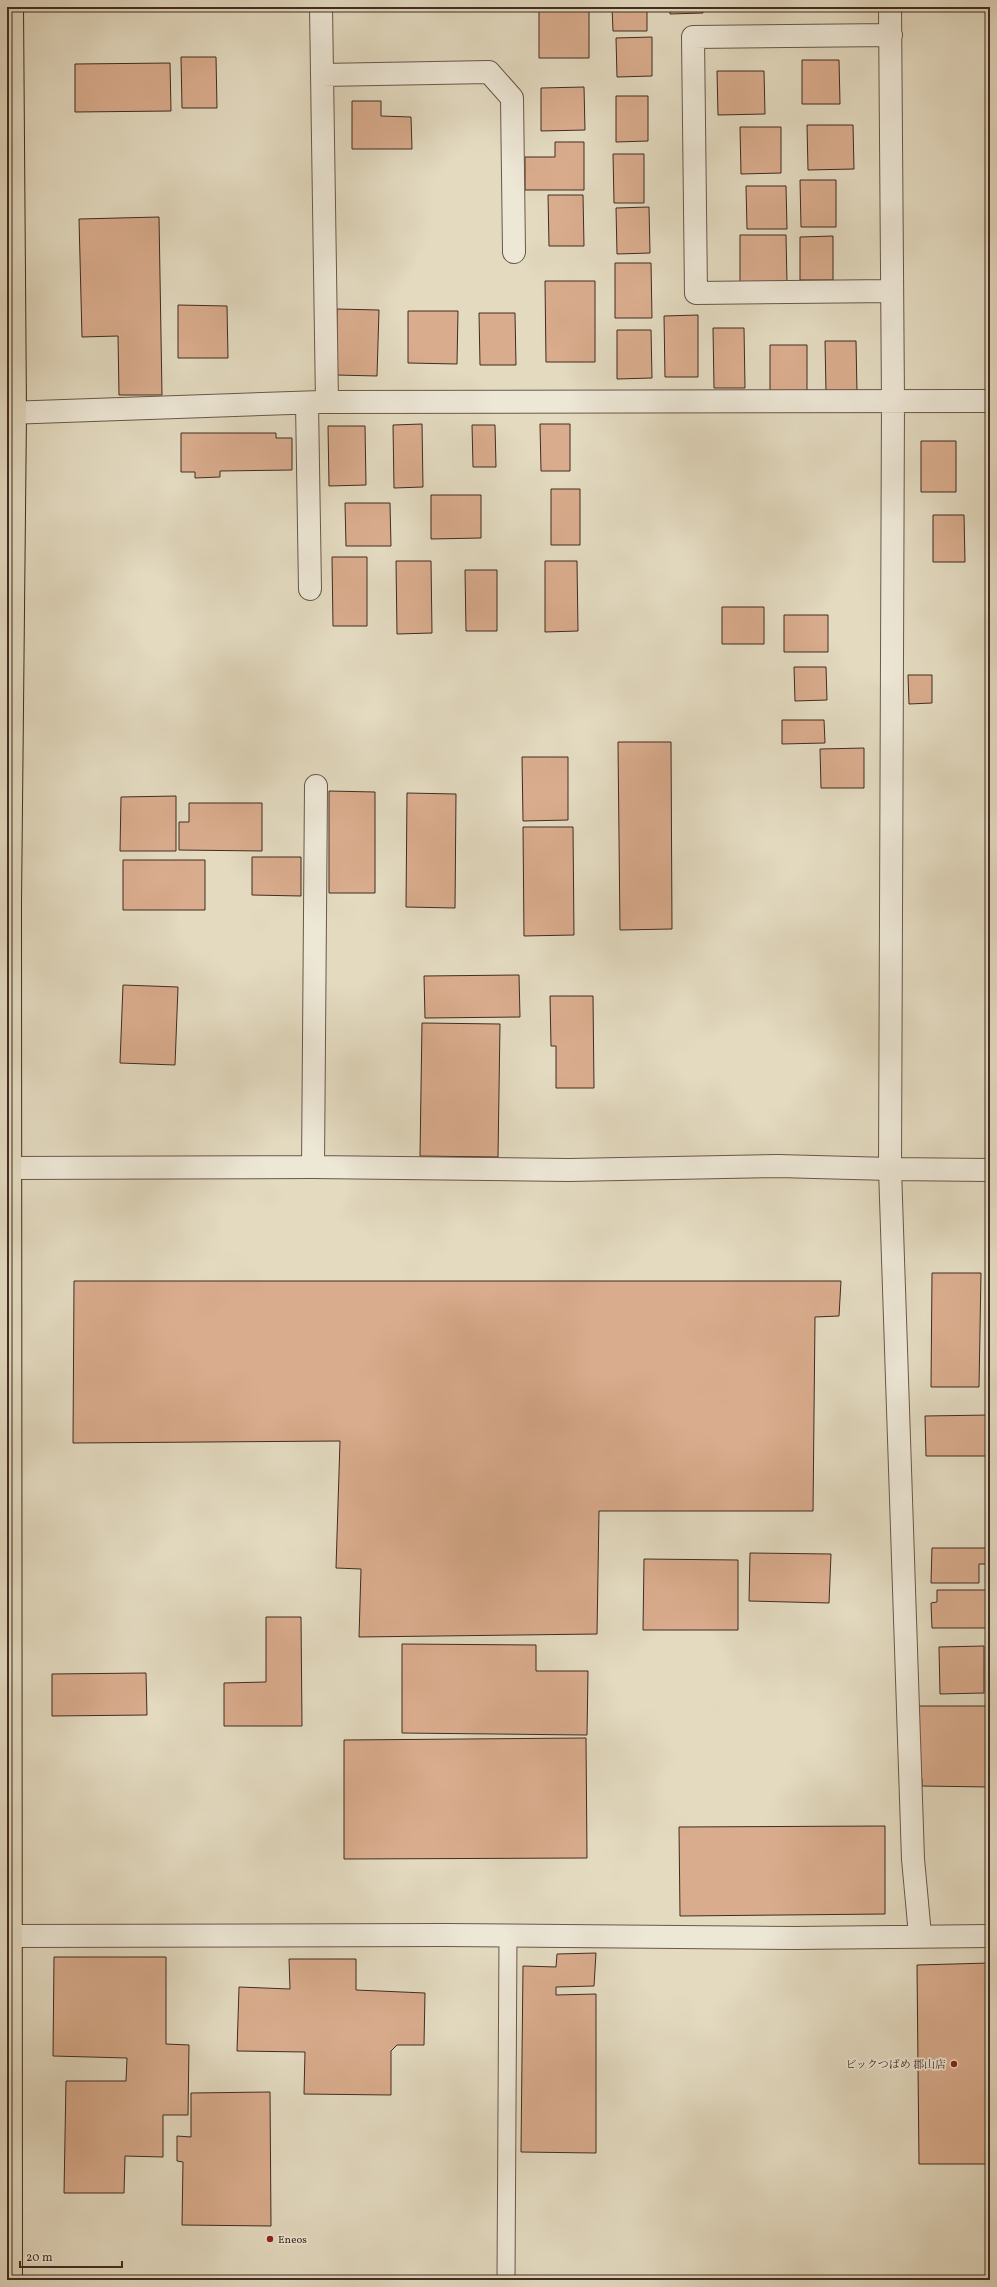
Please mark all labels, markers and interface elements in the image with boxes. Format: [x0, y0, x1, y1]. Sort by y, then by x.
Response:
place label: ビックつばめ 郡山店 [845, 2058, 946, 2073]
marker: ビックつばめ 郡山店 [949, 2059, 959, 2069]
place label: Eneos [278, 2233, 307, 2248]
marker: Eneos [265, 2234, 275, 2244]
scale bar [20, 2243, 122, 2269]
text: 20 m [26, 2250, 53, 2266]

